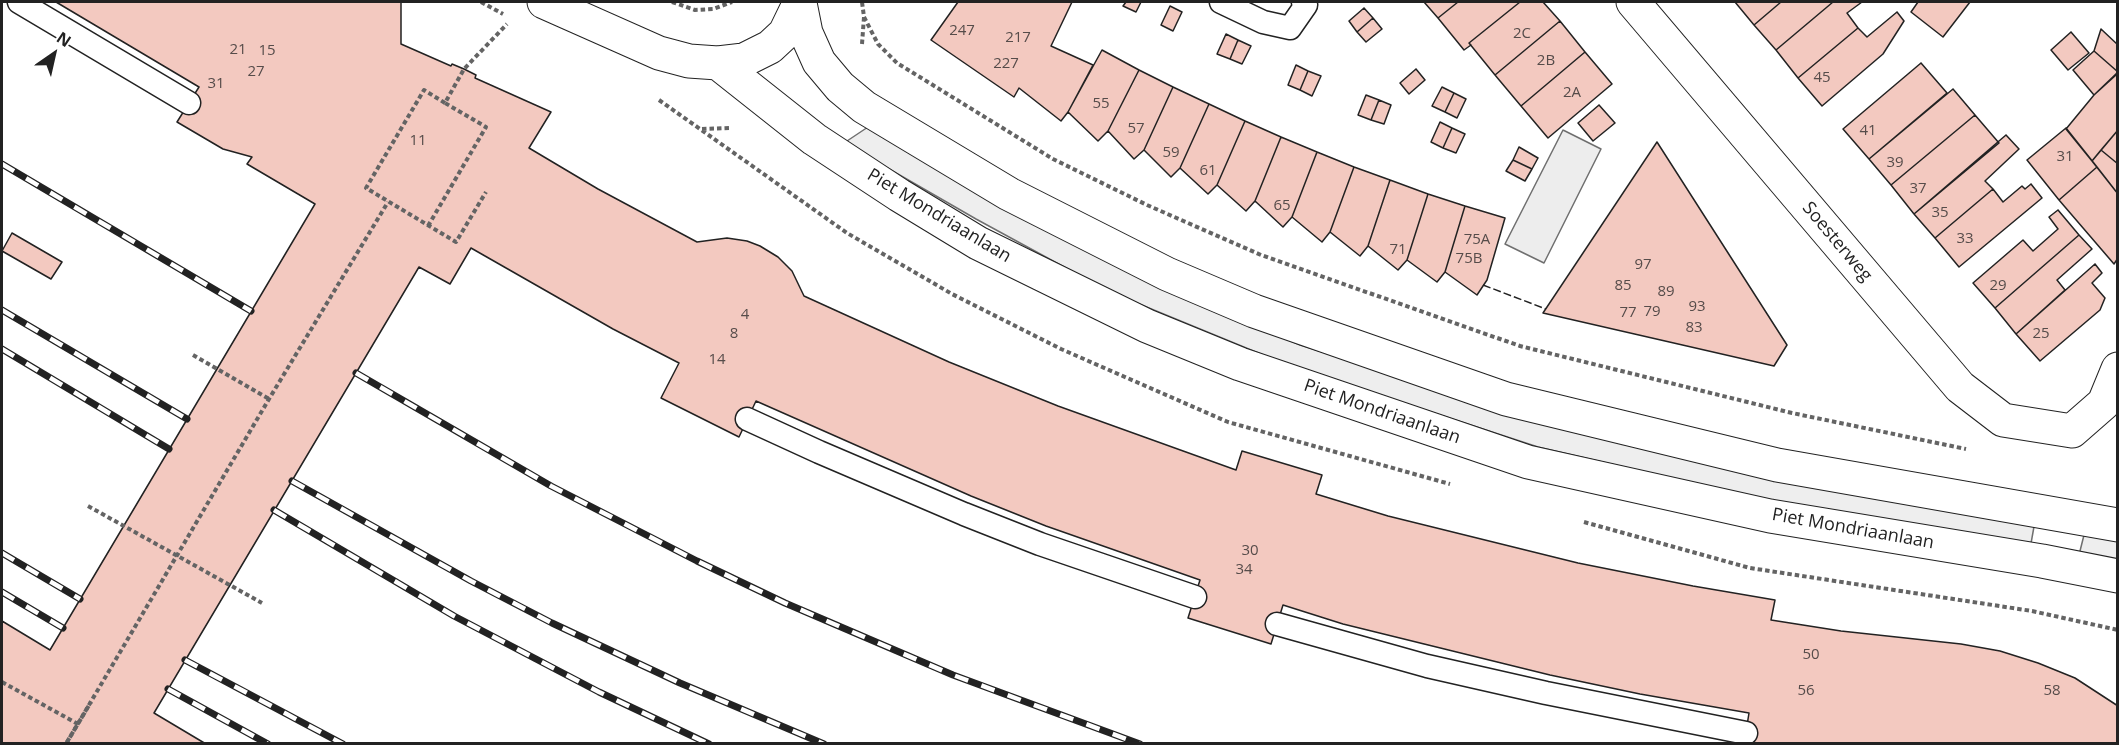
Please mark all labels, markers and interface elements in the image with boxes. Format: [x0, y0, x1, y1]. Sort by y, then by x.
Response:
house number: 247 [949, 22, 975, 40]
north arrow [24, 24, 84, 84]
house number: 2C [1513, 25, 1531, 43]
text: N [53, 26, 76, 52]
house number: 217 [1005, 29, 1031, 47]
house number: 21 [229, 41, 247, 59]
house number: 15 [258, 42, 276, 60]
house number: 2B [1537, 52, 1555, 70]
house number: 227 [993, 55, 1019, 73]
house number: 27 [247, 63, 265, 81]
house number: 45 [1813, 69, 1831, 87]
house number: 31 [207, 75, 225, 93]
house number: 2A [1563, 84, 1581, 102]
house number: 55 [1092, 95, 1110, 113]
house number: 57 [1127, 120, 1145, 138]
house number: 41 [1859, 122, 1877, 140]
house number: 11 [409, 132, 427, 150]
house number: 59 [1162, 144, 1180, 162]
house number: 31 [2056, 148, 2074, 166]
house number: 39 [1886, 154, 1904, 172]
house number: 61 [1199, 162, 1217, 180]
street label: Piet Mondriaanlaan [863, 164, 1015, 268]
house number: 37 [1909, 180, 1927, 198]
house number: 65 [1273, 197, 1291, 215]
street label: Soesterweg [1798, 198, 1876, 286]
house number: 35 [1931, 204, 1949, 222]
house number: 33 [1956, 230, 1974, 248]
house number: 75A [1464, 231, 1490, 249]
house number: 71 [1389, 241, 1407, 259]
house number: 75B [1456, 250, 1482, 268]
house number: 97 [1634, 256, 1652, 274]
house number: 85 [1614, 277, 1632, 295]
house number: 29 [1989, 277, 2007, 295]
house number: 89 [1657, 283, 1675, 301]
house number: 93 [1688, 298, 1706, 316]
house number: 79 [1643, 303, 1661, 321]
house number: 77 [1619, 304, 1637, 322]
house number: 4 [741, 306, 749, 324]
house number: 83 [1685, 319, 1703, 337]
house number: 8 [730, 325, 738, 343]
house number: 25 [2032, 325, 2050, 343]
house number: 14 [708, 351, 726, 369]
street label: Piet Mondriaanlaan [1301, 375, 1463, 449]
street label: Piet Mondriaanlaan [1770, 504, 1936, 554]
house number: 30 [1241, 542, 1259, 560]
house number: 34 [1235, 561, 1253, 579]
house number: 50 [1802, 646, 1820, 664]
house number: 56 [1797, 682, 1815, 700]
house number: 58 [2043, 682, 2061, 700]

